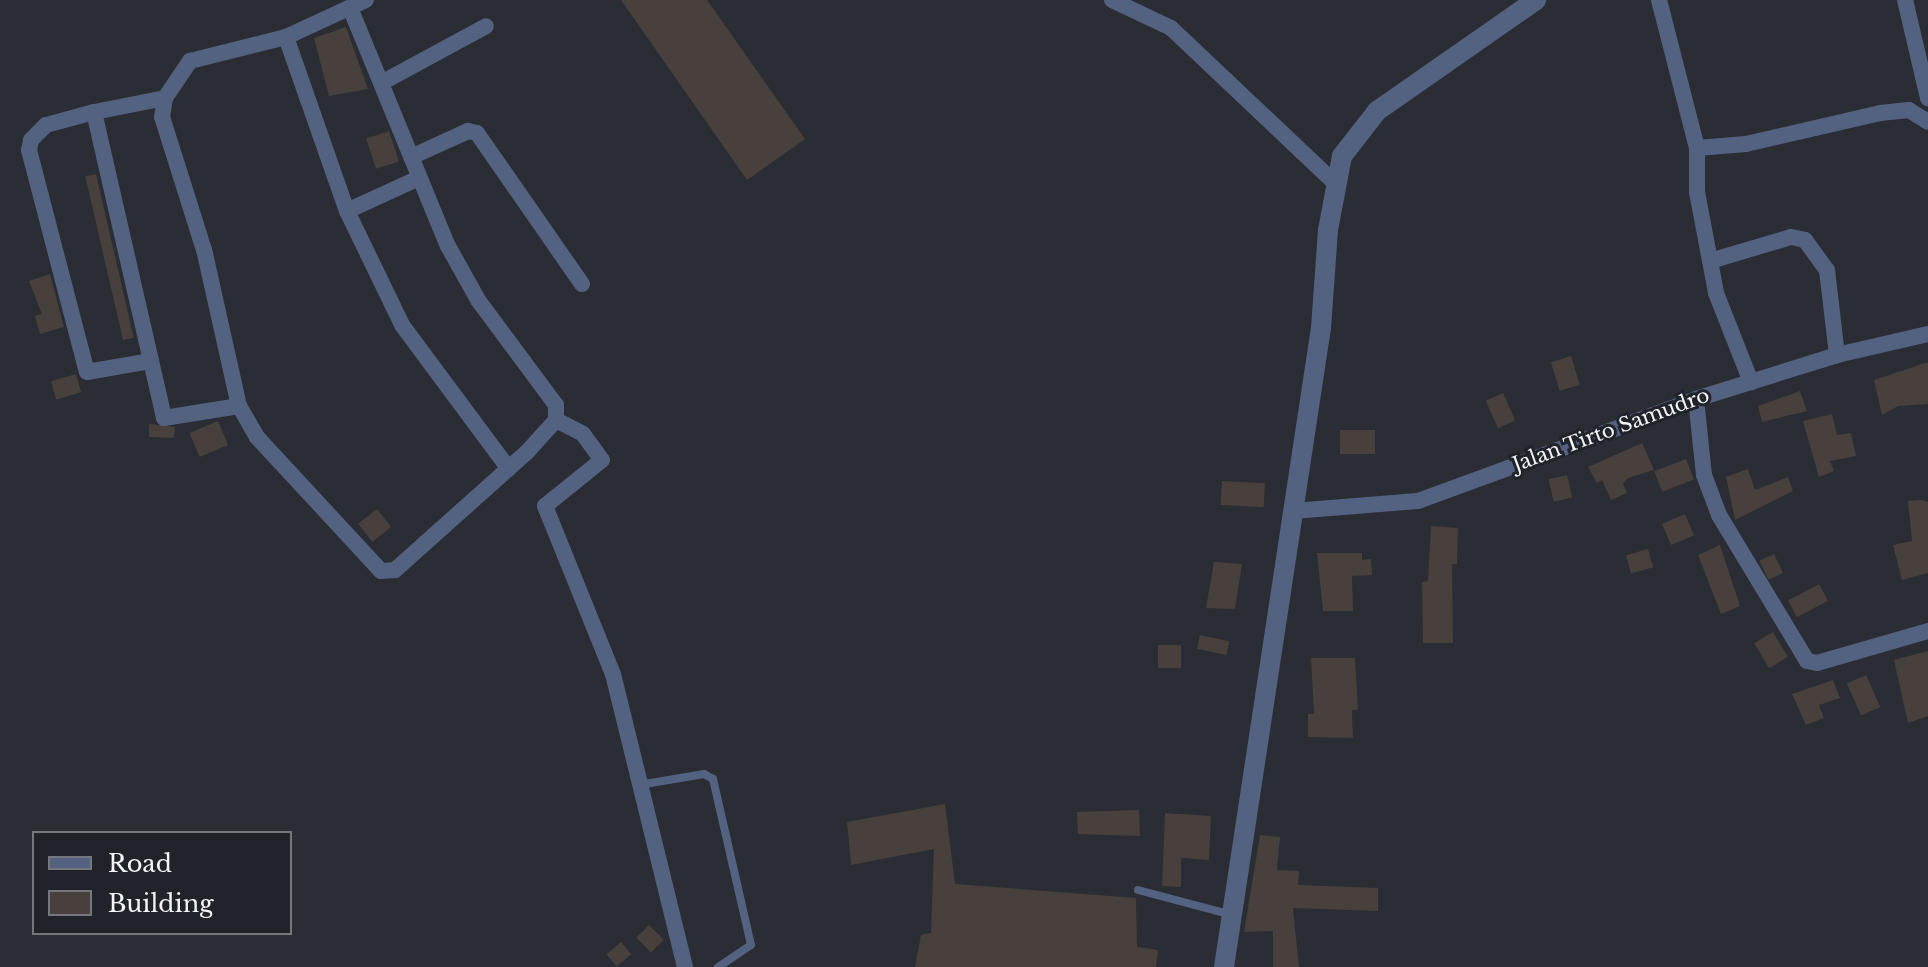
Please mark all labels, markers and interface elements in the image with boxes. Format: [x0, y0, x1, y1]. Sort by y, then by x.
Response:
street label: Jalan Tirto Samudro [1509, 383, 1713, 477]
legend [32, 831, 292, 935]
text: Road [108, 849, 172, 878]
text: Building [108, 889, 214, 918]

